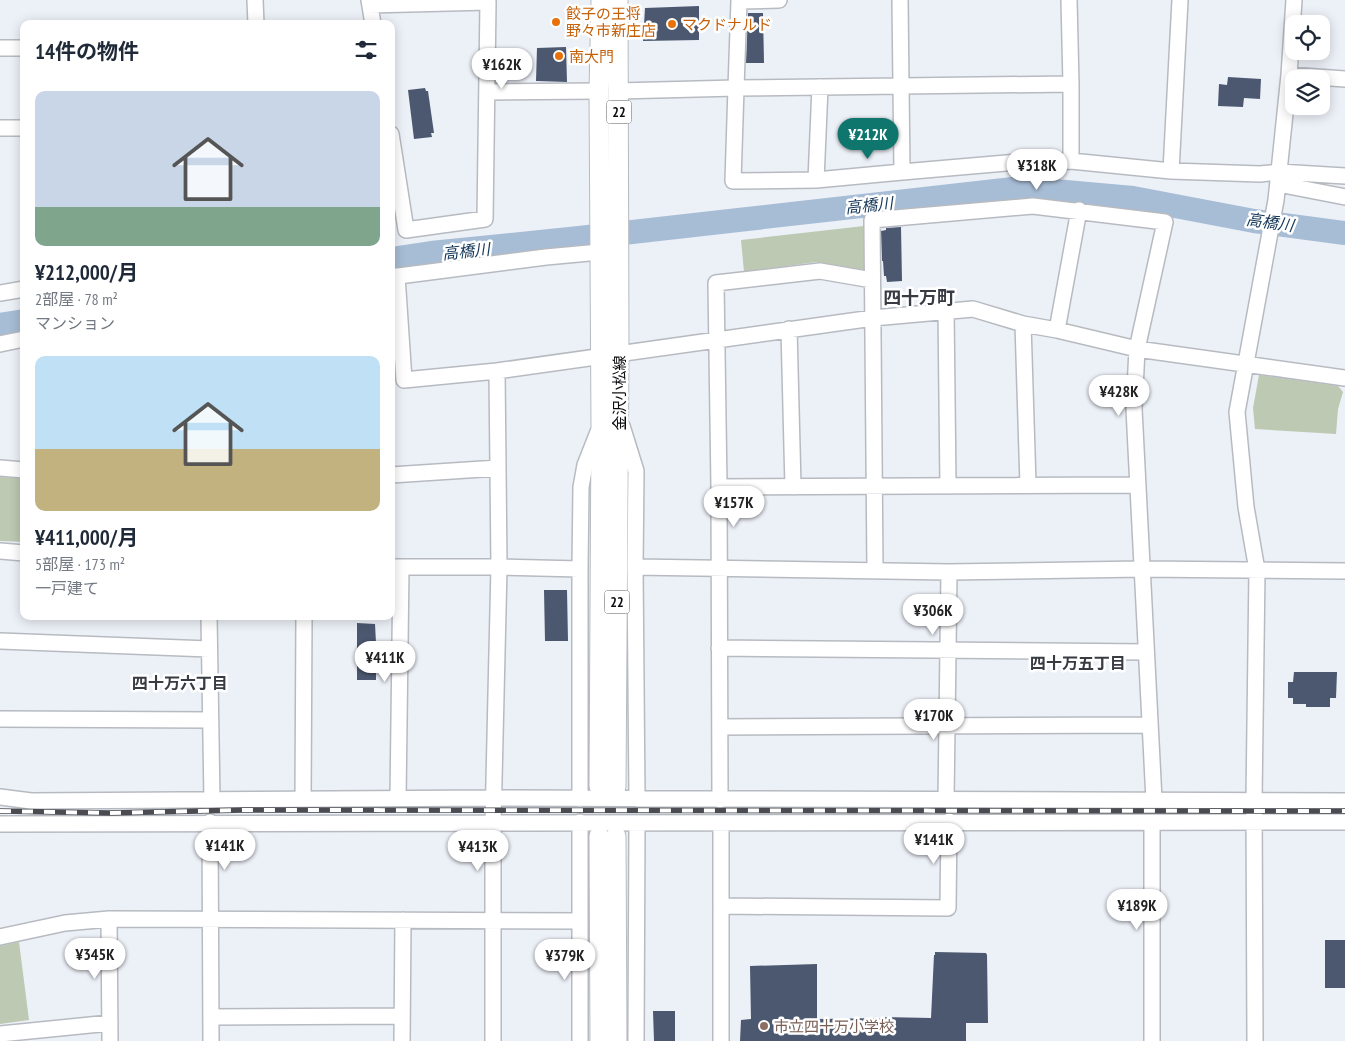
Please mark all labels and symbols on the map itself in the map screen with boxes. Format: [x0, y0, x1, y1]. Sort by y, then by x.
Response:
place label: 餃子の王将 野々市新庄店 [566, 4, 656, 40]
place label: マクドナルド [682, 15, 772, 34]
marker: 餃子の王将 野々市新庄店 [550, 16, 562, 28]
marker: マクドナルド [666, 18, 678, 30]
place label: 南大門 [569, 47, 614, 66]
pin: ¥162K [467, 48, 537, 90]
marker: 南大門 [553, 50, 565, 62]
road number: 22 [606, 100, 632, 124]
pin: ¥212K [833, 118, 903, 160]
pin: ¥318K [1002, 148, 1072, 191]
water label: 高橋川 [844, 192, 896, 217]
water label: 高橋川 [1245, 209, 1297, 236]
water label: 高橋川 [441, 238, 493, 263]
district label: 四十万町 [883, 286, 955, 309]
street label: 金沢小松線 [610, 355, 629, 431]
pin: ¥428K [1084, 374, 1154, 417]
pin: ¥157K [699, 486, 769, 528]
road number: 22 [604, 590, 630, 614]
pin: ¥306K [898, 594, 968, 636]
pin: ¥411K [350, 640, 420, 683]
district label: 四十万五丁目 [1030, 653, 1126, 673]
district label: 四十万六丁目 [132, 673, 228, 693]
pin: ¥170K [899, 698, 969, 741]
pin: ¥141K [899, 822, 969, 865]
pin: ¥141K [190, 828, 260, 871]
pin: ¥413K [443, 830, 513, 872]
pin: ¥189K [1102, 888, 1172, 931]
pin: ¥345K [60, 938, 130, 980]
pin: ¥379K [530, 938, 600, 981]
place label: 市立四十万小学校 [774, 1017, 894, 1036]
marker: 市立四十万小学校 [758, 1020, 770, 1032]

